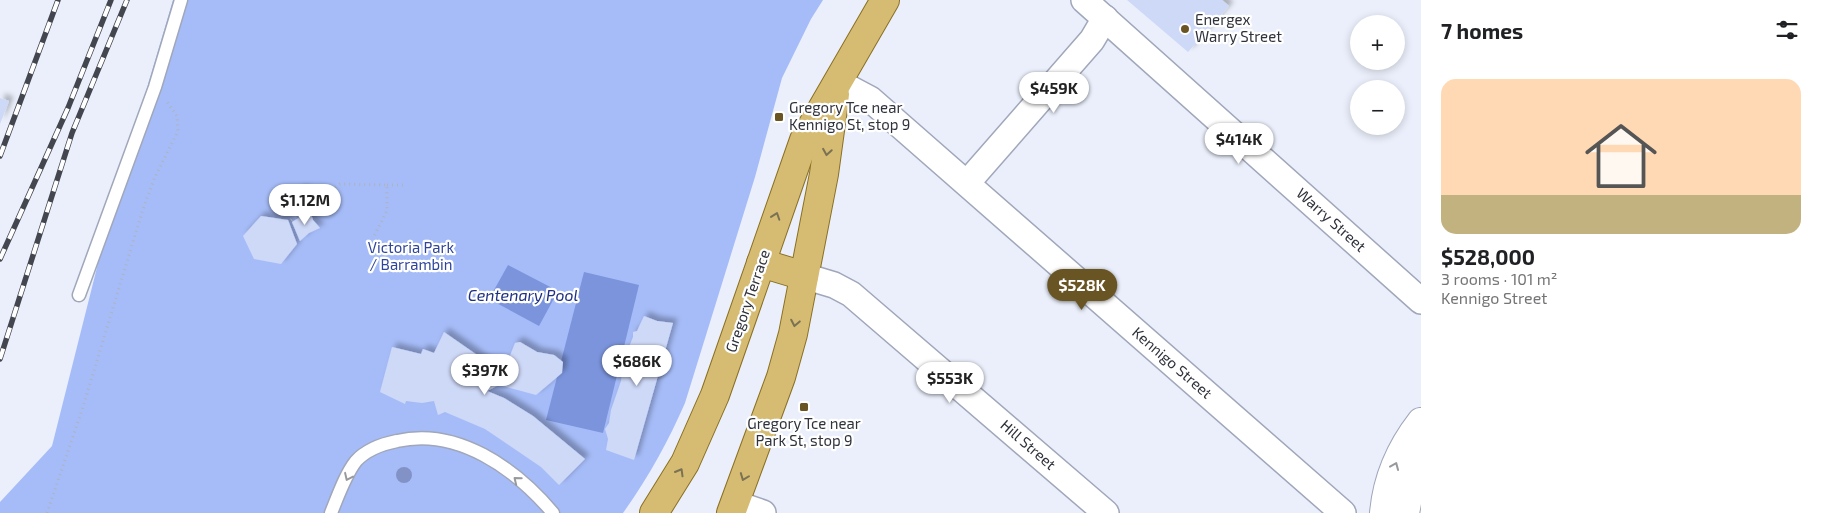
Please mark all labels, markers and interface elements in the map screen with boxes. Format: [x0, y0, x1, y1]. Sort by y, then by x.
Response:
place label: Energex Warry Street [1195, 10, 1282, 45]
map controls [1350, 15, 1405, 135]
button: + [1350, 15, 1405, 70]
icon: filters [1773, 16, 1801, 44]
text: 7 homes [1441, 18, 1523, 43]
marker: Energex Warry Street [1179, 23, 1191, 35]
pin: $459K [1019, 72, 1089, 114]
text: $459K [1030, 78, 1078, 97]
button: − [1350, 80, 1405, 135]
place label: Gregory Tce near Kennigo St, stop 9 [789, 98, 910, 133]
marker: Gregory Tce near Kennigo St, stop 9 [773, 111, 785, 123]
icon: home [1576, 111, 1666, 201]
pin: $414K [1204, 122, 1274, 165]
text: $414K [1216, 129, 1262, 148]
one-way arrow [823, 148, 833, 156]
street label: Warry Street [1293, 183, 1370, 255]
pin: $1.12M [264, 184, 346, 226]
text: $1.12M [280, 190, 330, 209]
one-way arrow [770, 212, 780, 221]
park label: Victoria Park / Barrambin [368, 238, 455, 273]
text: $528,000 [1441, 244, 1535, 269]
street label: Gregory Terrace [721, 247, 773, 354]
pin: $528K [1047, 268, 1117, 311]
text: 3 rooms · 101 m² [1441, 269, 1558, 288]
text: $528K [1058, 275, 1106, 294]
water label: Centenary Pool [468, 285, 578, 305]
text: Kennigo Street [1441, 288, 1547, 307]
one-way arrow [790, 319, 801, 328]
street label: Kennigo Street [1129, 323, 1216, 402]
pin: $686K [602, 344, 672, 387]
text: $686K [613, 351, 661, 370]
pin: $397K [450, 354, 520, 396]
text: $397K [462, 360, 508, 379]
pin: $553K [915, 362, 985, 404]
text: $553K [927, 368, 973, 387]
marker: Gregory Tce near Park St, stop 9 [798, 401, 810, 413]
place label: Gregory Tce near Park St, stop 9 [747, 414, 861, 449]
street label: Hill Street [997, 415, 1060, 473]
one-way arrow [1389, 462, 1400, 471]
one-way arrow [674, 468, 684, 477]
one-way arrow [343, 472, 354, 481]
one-way arrow [740, 473, 750, 481]
one-way arrow [514, 477, 523, 485]

